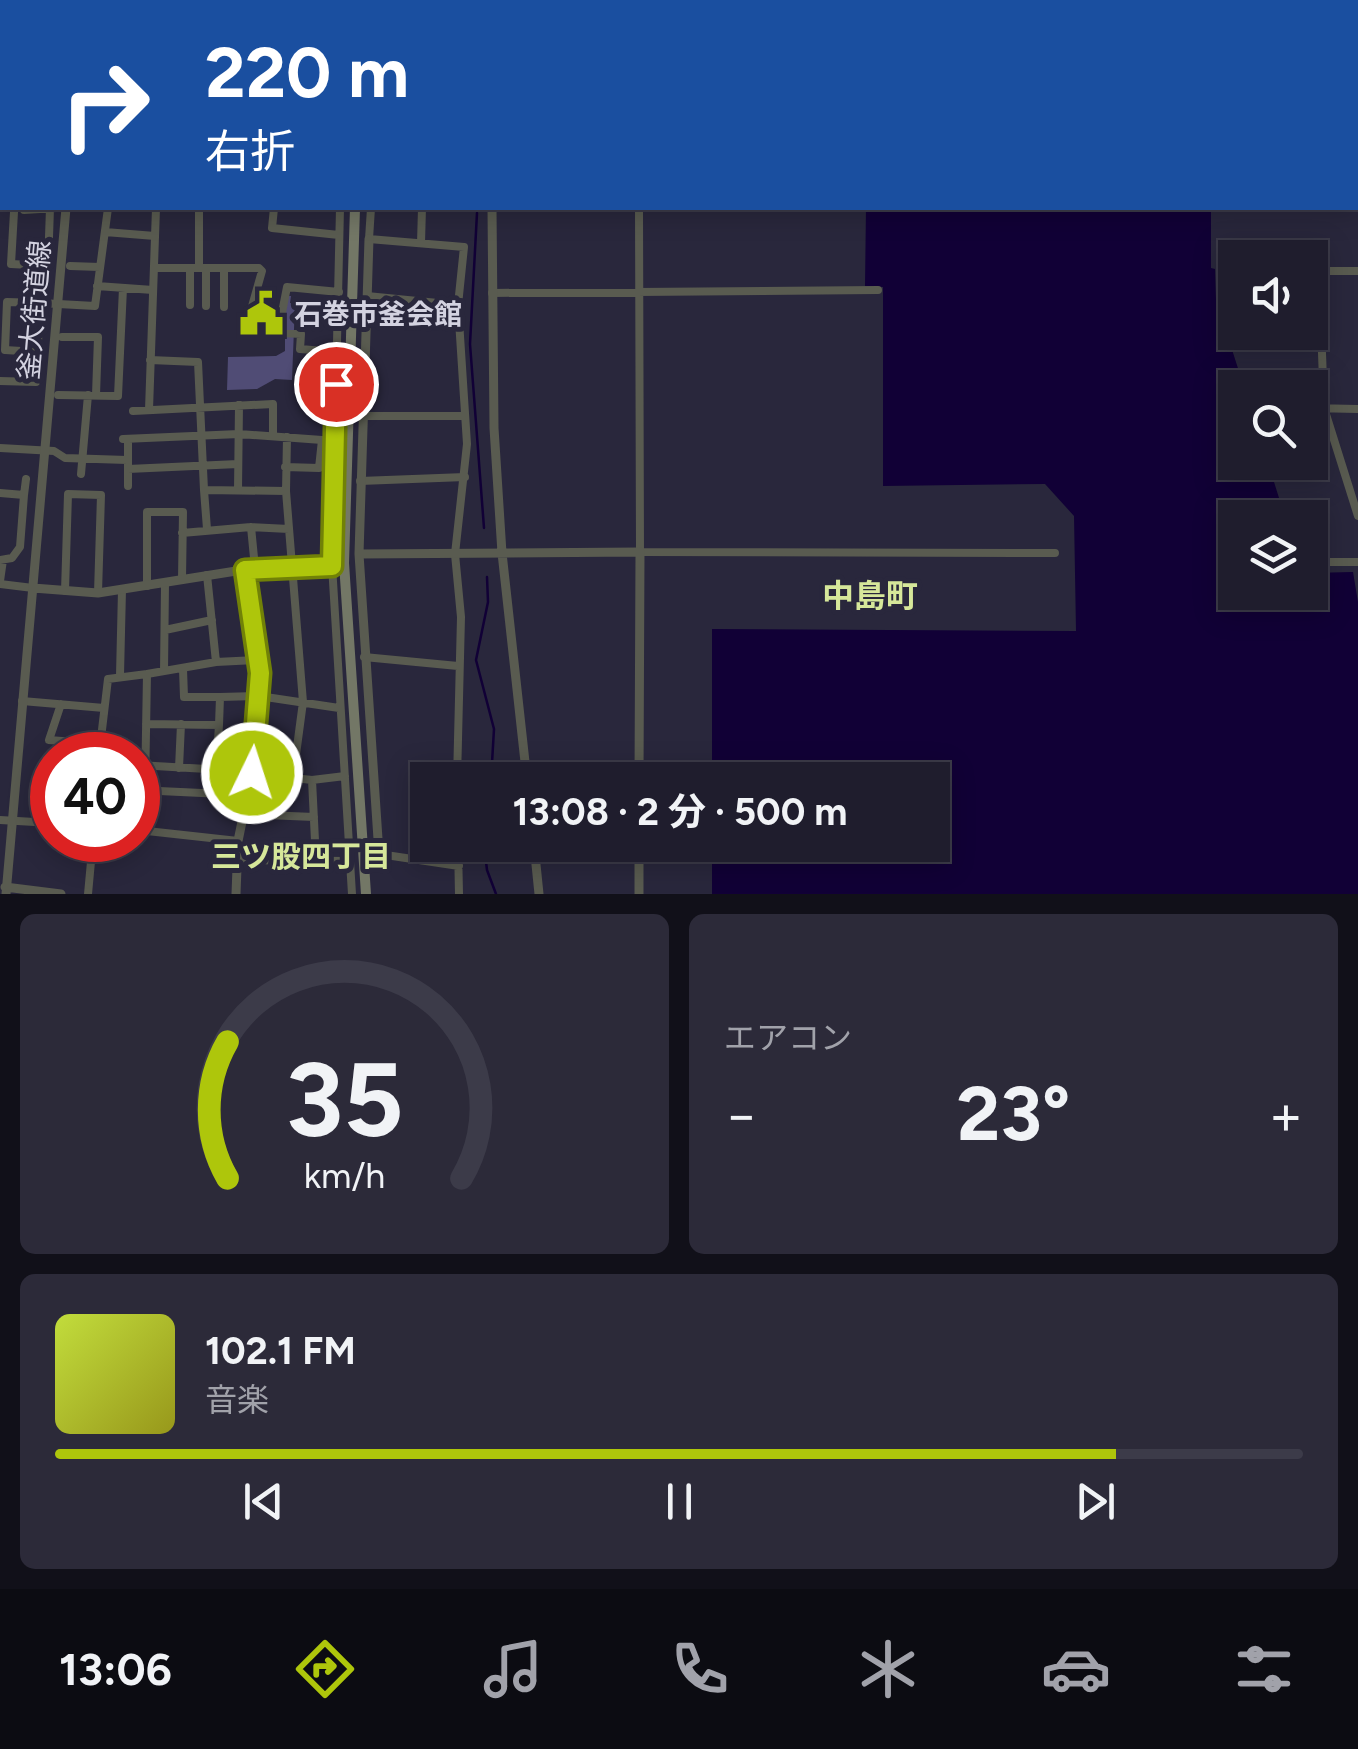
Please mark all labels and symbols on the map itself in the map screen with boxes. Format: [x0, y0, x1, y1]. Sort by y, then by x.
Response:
street label: 釜大街道線 [11, 239, 57, 381]
public building icon: 石巻市釜会館 [237, 290, 285, 338]
place label: 石巻市釜会館 [294, 297, 462, 331]
pin [294, 342, 379, 427]
district label: 中島町 [822, 577, 918, 615]
position arrow [200, 721, 304, 825]
speed limit sign: 40 [30, 732, 160, 862]
district label: 三ツ股四丁目 [211, 838, 391, 875]

